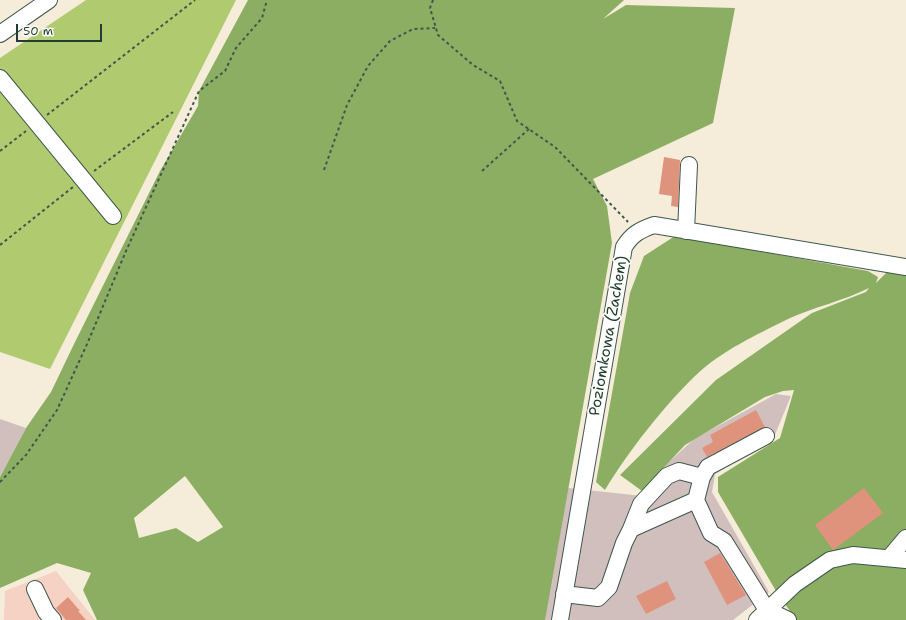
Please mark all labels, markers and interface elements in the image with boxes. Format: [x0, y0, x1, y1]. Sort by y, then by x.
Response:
scale bar [18, 16, 104, 42]
text: 50 m [23, 23, 53, 39]
street label: Poziomkowa (Zachem) [586, 255, 632, 417]

